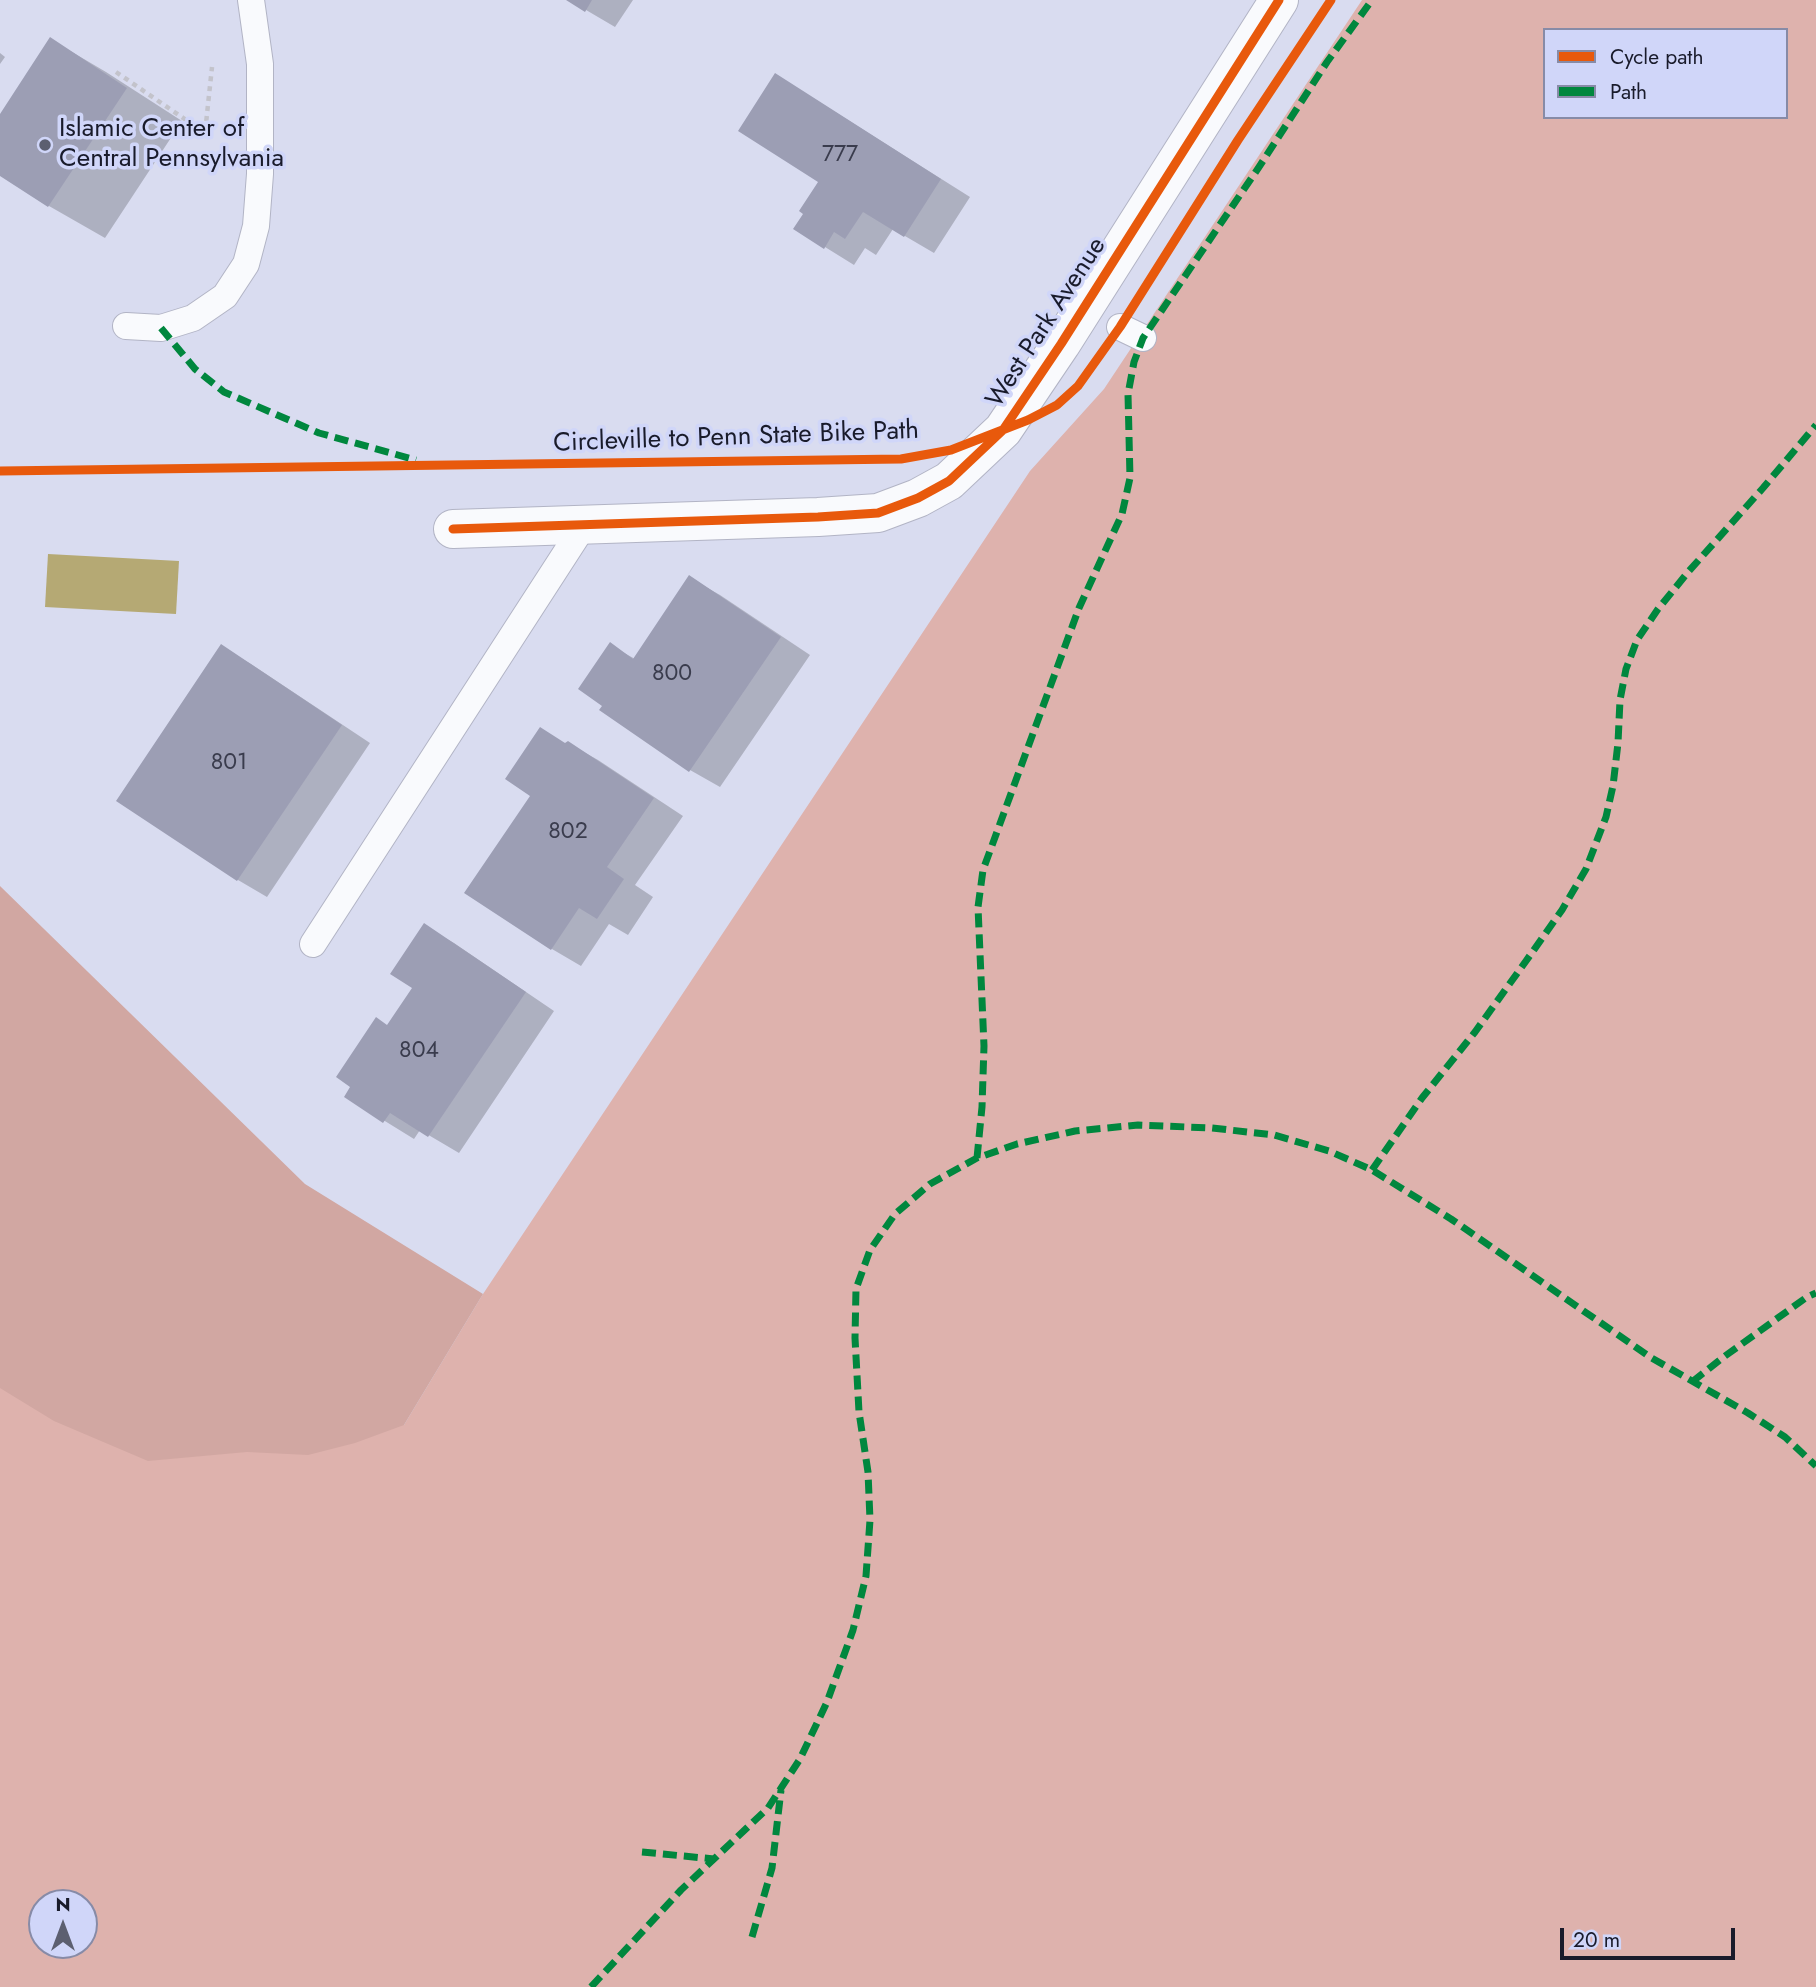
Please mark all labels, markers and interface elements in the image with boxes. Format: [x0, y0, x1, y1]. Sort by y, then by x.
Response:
legend [1543, 28, 1788, 119]
text: Cycle path [1610, 42, 1703, 72]
text: Path [1610, 77, 1647, 107]
place label: Islamic Center of Central Pennsylvania [59, 114, 284, 176]
marker: Islamic Center of Central Pennsylvania [37, 137, 53, 153]
house number: 777 [822, 141, 858, 169]
street label: West Park Avenue [980, 232, 1114, 414]
street label: Circleville to Penn State Bike Path [553, 416, 919, 460]
house number: 800 [652, 660, 692, 688]
house number: 801 [211, 749, 247, 777]
house number: 802 [548, 818, 588, 846]
house number: 804 [399, 1037, 439, 1065]
north arrow [28, 1889, 98, 1959]
text: N [55, 1891, 71, 1918]
scale bar [1564, 1913, 1739, 1957]
text: 20 m [1573, 1925, 1620, 1955]

